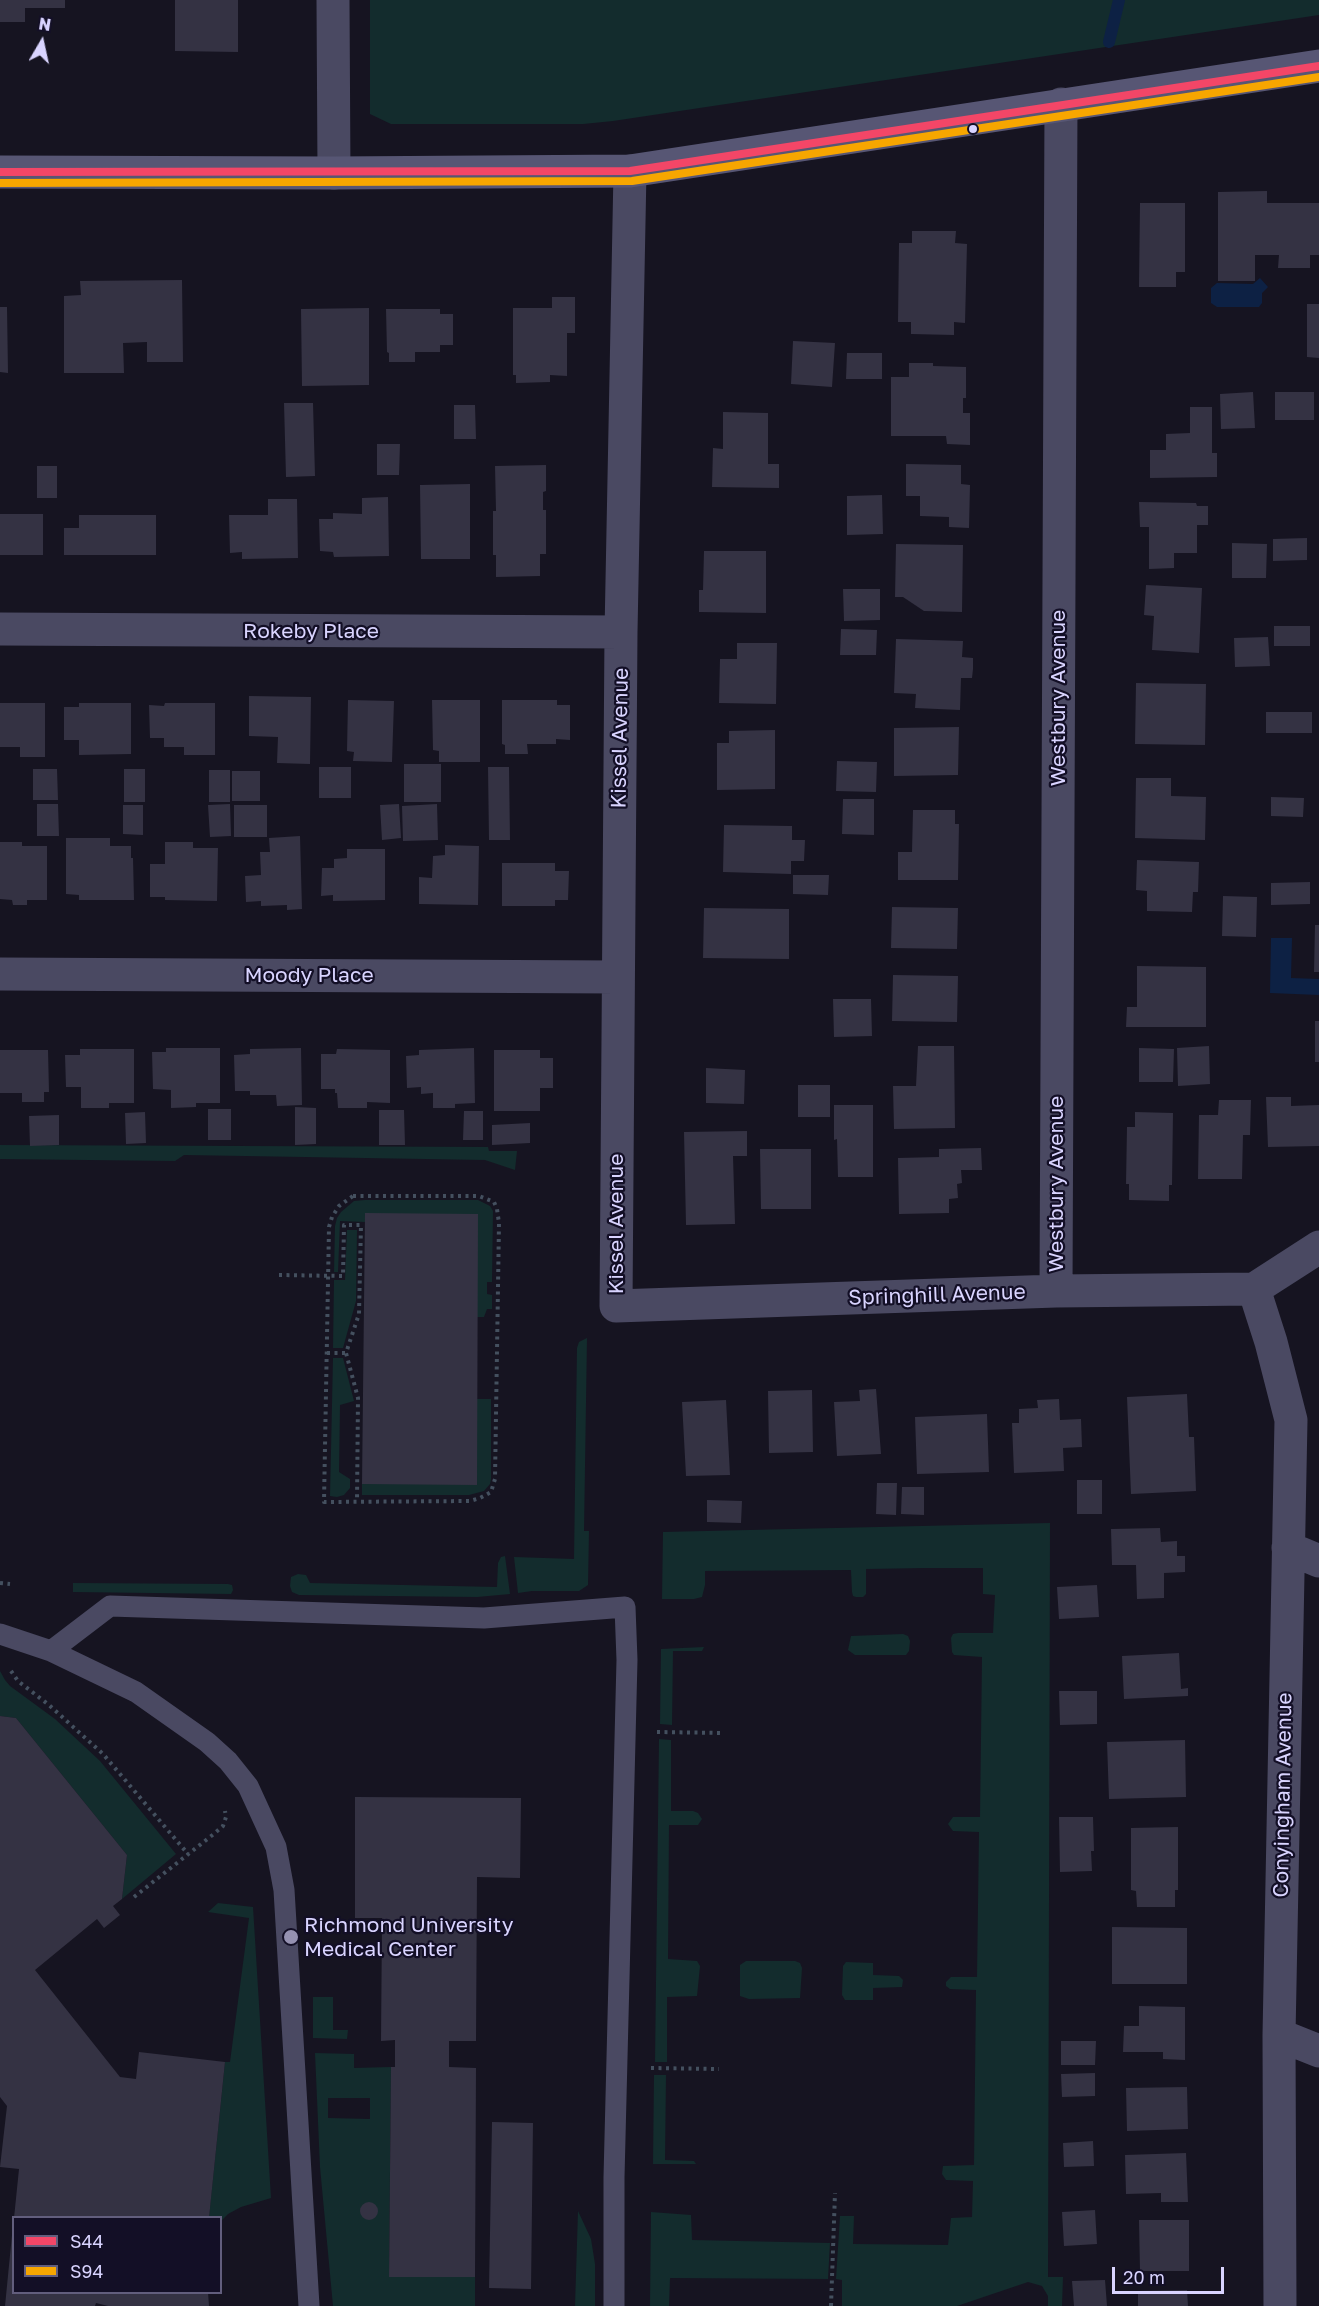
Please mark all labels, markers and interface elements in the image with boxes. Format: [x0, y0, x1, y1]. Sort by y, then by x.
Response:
north arrow [12, 12, 72, 72]
text: N [37, 13, 52, 35]
unlabelled marker [967, 123, 979, 135]
street label: Westbury Avenue [1045, 610, 1071, 786]
street label: Rokeby Place [243, 618, 379, 644]
street label: Kissel Avenue [606, 667, 634, 809]
street label: Moody Place [244, 962, 374, 988]
street label: Westbury Avenue [1043, 1096, 1069, 1272]
street label: Kissel Avenue [603, 1154, 629, 1294]
street label: Springhill Avenue [848, 1279, 1026, 1311]
street label: Conyingham Avenue [1269, 1692, 1297, 1898]
place label: Richmond University Medical Center [304, 1912, 513, 1962]
marker: Richmond University Medical Center [282, 1928, 300, 1946]
legend [12, 2216, 222, 2294]
text: S44 [70, 2230, 103, 2252]
scale bar [1115, 2255, 1228, 2293]
text: S94 [70, 2260, 103, 2282]
text: 20 m [1123, 2266, 1165, 2288]

